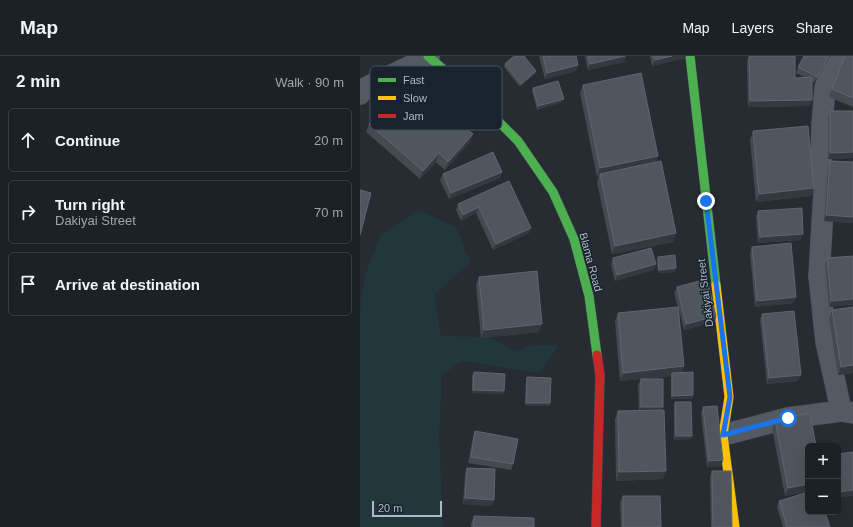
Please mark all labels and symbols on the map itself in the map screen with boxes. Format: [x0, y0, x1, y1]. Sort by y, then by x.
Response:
legend [370, 66, 502, 130]
text: Fast [403, 74, 424, 86]
text: Slow [403, 92, 427, 104]
text: Jam [403, 110, 424, 122]
route end [697, 192, 715, 210]
street label: Blama Road [577, 231, 605, 293]
street label: Dakiyai Street [695, 258, 715, 328]
route start [779, 409, 797, 427]
scale bar [372, 499, 442, 518]

